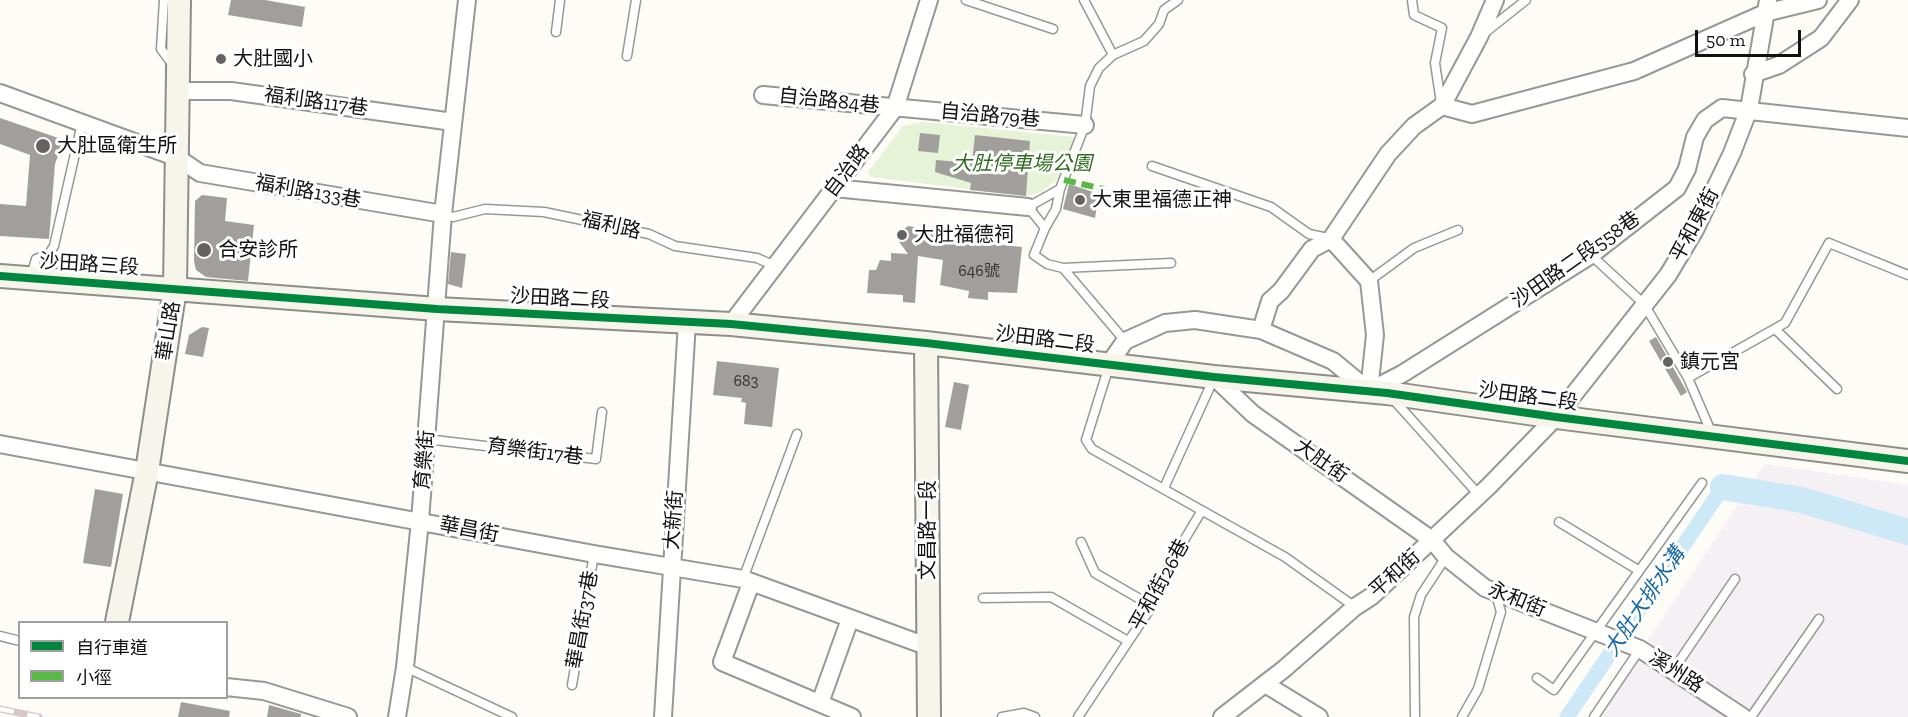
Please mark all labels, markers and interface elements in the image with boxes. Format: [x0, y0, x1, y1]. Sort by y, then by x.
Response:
scale bar [1698, 18, 1804, 56]
text: 50 m [1706, 29, 1745, 51]
place label: 大肚國小 [233, 47, 313, 71]
marker: 大肚國小 [214, 52, 228, 66]
street label: 福利路117巷 [263, 83, 369, 121]
street label: 自治路84巷 [777, 84, 881, 118]
street label: 自治路79巷 [939, 100, 1041, 132]
place label: 大肚區衛生所 [57, 134, 177, 158]
marker: 大肚區衛生所 [34, 137, 52, 155]
street label: 自治路 [819, 140, 875, 202]
park label: 大肚停車場公園 [952, 152, 1092, 176]
street label: 福利路133巷 [253, 171, 363, 213]
street label: 平和東街 [1666, 184, 1724, 266]
place label: 大東里福德正神 [1092, 188, 1232, 212]
marker: 大東里福德正神 [1073, 193, 1087, 207]
street label: 沙田路二段558巷 [1507, 207, 1645, 313]
street label: 福利路 [579, 208, 643, 244]
place label: 大肚福德祠 [914, 223, 1014, 247]
marker: 大肚福德祠 [895, 228, 909, 242]
place label: 合安診所 [218, 238, 298, 262]
marker: 合安診所 [195, 241, 213, 259]
street label: 沙田路三段 [38, 250, 140, 280]
house number: 646號 [958, 261, 1000, 281]
street label: 沙田路二段 [509, 284, 611, 314]
street label: 華山路 [152, 299, 186, 363]
street label: 沙田路二段 [994, 322, 1096, 358]
place label: 鎮元宮 [1680, 350, 1740, 374]
marker: 鎮元宮 [1661, 355, 1675, 369]
house number: 683 [734, 371, 758, 391]
street label: 沙田路二段 [1477, 378, 1579, 416]
street label: 育樂街 [410, 429, 440, 491]
street label: 育樂街17巷 [486, 434, 584, 470]
street label: 大肚街 [1290, 434, 1352, 488]
street label: 文昌路一段 [916, 480, 940, 580]
street label: 大新街 [660, 489, 688, 551]
street label: 華昌街 [437, 512, 501, 548]
street label: 平和街26巷 [1125, 535, 1195, 635]
water label: 大肚大排水溝 [1599, 543, 1691, 661]
street label: 平和街 [1365, 545, 1425, 603]
street label: 華昌街37巷 [563, 569, 603, 671]
street label: 永和街 [1485, 578, 1549, 622]
legend [18, 621, 228, 699]
text: 自行車道 [76, 637, 148, 659]
street label: 溪州路 [1644, 646, 1708, 698]
text: 小徑 [76, 667, 112, 689]

